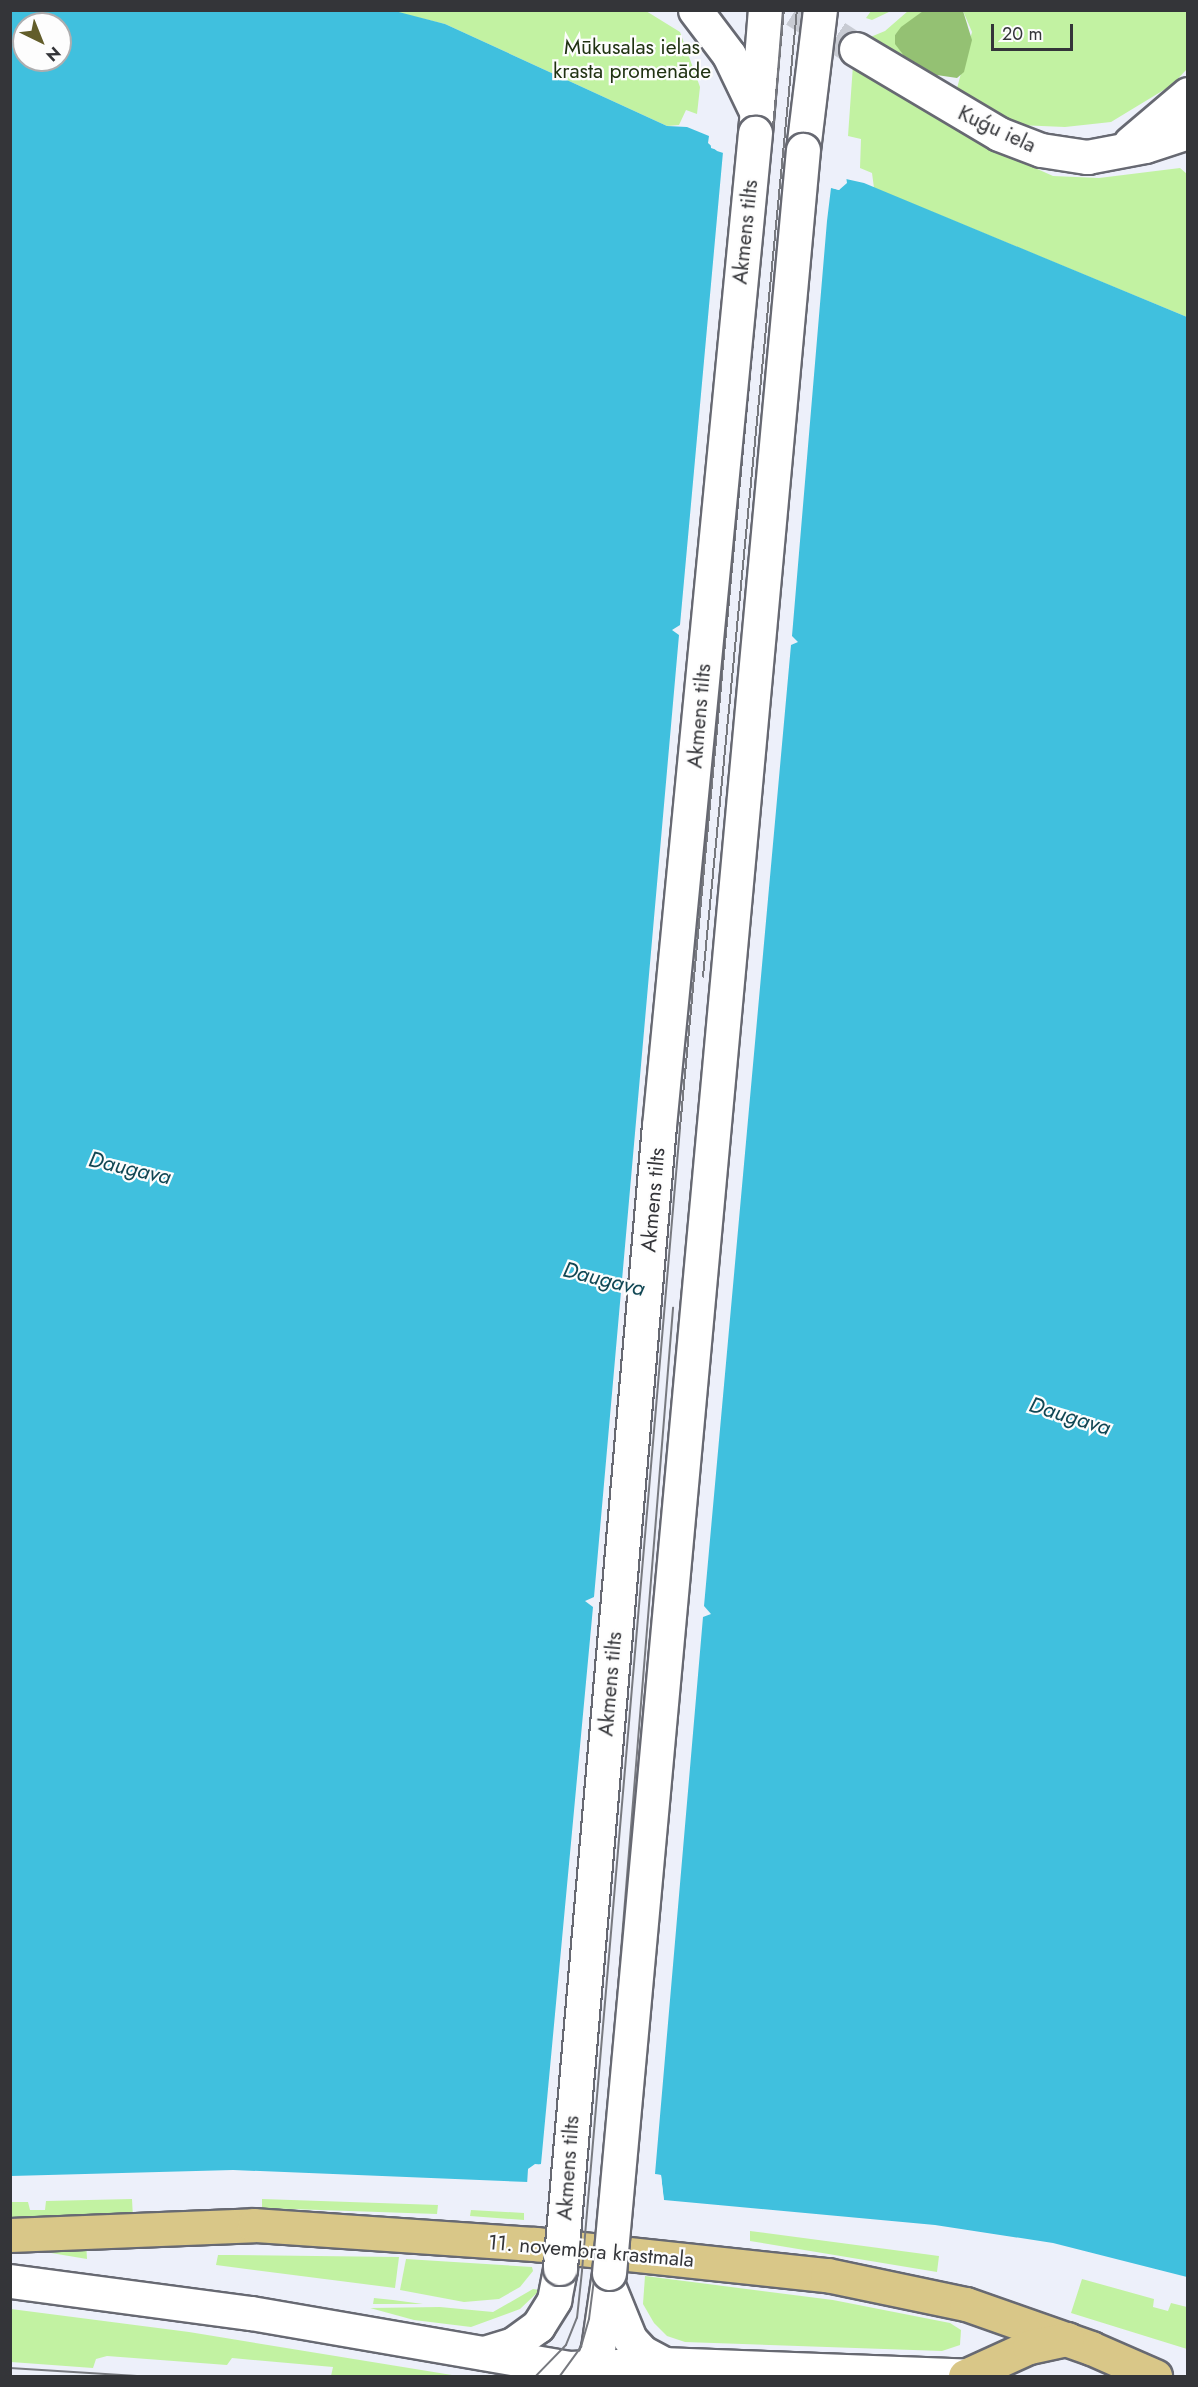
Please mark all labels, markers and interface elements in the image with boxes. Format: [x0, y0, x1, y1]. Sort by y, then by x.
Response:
north arrow [12, 12, 72, 72]
scale bar [994, 12, 1076, 50]
text: 20 m [1002, 21, 1042, 47]
park label: Mūkusalas ielas krasta promenāde [553, 34, 711, 84]
text: N [41, 41, 66, 67]
street label: Kuģu iela [954, 100, 1040, 158]
street label: Akmens tilts [727, 179, 763, 285]
street label: Akmens tilts [682, 663, 716, 769]
water label: Daugava [86, 1146, 174, 1190]
street label: Akmens tilts [636, 1147, 670, 1253]
water label: Daugava [560, 1256, 648, 1302]
water label: Daugava [1026, 1391, 1114, 1441]
street label: Akmens tilts [593, 1631, 627, 1737]
street label: Akmens tilts [552, 2115, 584, 2221]
street label: 11. novembra krastmala [487, 2229, 695, 2273]

